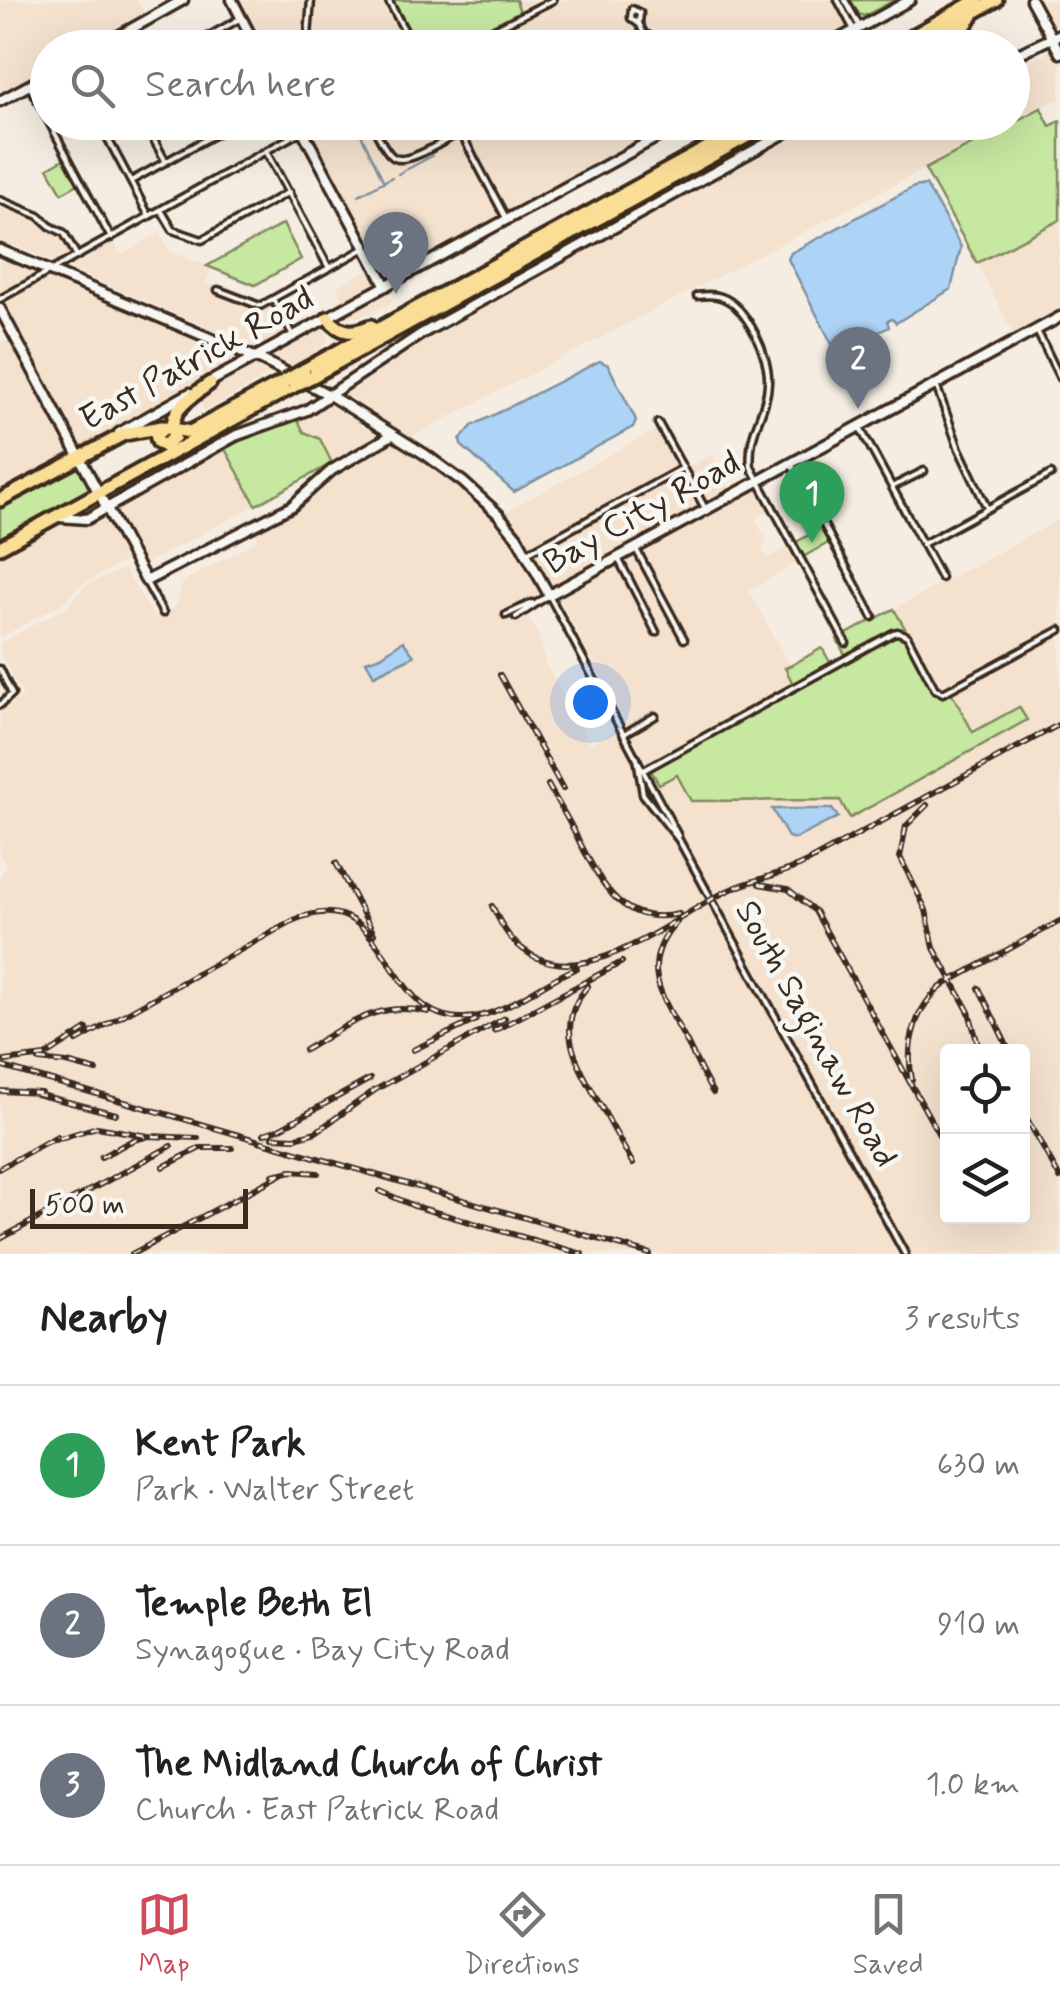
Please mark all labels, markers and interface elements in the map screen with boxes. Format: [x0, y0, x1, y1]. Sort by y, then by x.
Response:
search box [30, 30, 1030, 140]
icon: search [65, 58, 120, 113]
text: Search here [145, 61, 336, 110]
pin: 3 [364, 212, 428, 294]
street label: East Patrick Road [72, 276, 322, 442]
pin: 2 [826, 326, 890, 409]
street label: Bay City Road [535, 440, 749, 586]
pin: 1 [780, 460, 844, 543]
your location [565, 677, 616, 728]
street label: South Saginaw Road [720, 892, 908, 1178]
map controls [940, 1044, 1030, 1224]
button: locate [940, 1044, 1030, 1134]
button: layers [940, 1134, 1030, 1224]
scale bar [30, 1184, 248, 1228]
text: 500 m [45, 1188, 125, 1225]
text: Nearby [40, 1292, 168, 1347]
text: 3 results [904, 1298, 1020, 1340]
text: Kent Park [135, 1420, 305, 1469]
text: 1 [65, 1444, 80, 1486]
text: 630 m [937, 1444, 1020, 1486]
text: Park · Walter Street [135, 1469, 414, 1511]
text: Temple Beth El [135, 1580, 372, 1629]
text: 2 [65, 1604, 80, 1646]
text: 910 m [937, 1604, 1020, 1646]
text: Synagogue · Bay City Road [135, 1629, 510, 1671]
text: The Midland Church of Christ [135, 1740, 602, 1789]
text: 3 [65, 1764, 80, 1806]
text: 1.0 km [926, 1764, 1020, 1806]
text: Church · East Patrick Road [135, 1789, 499, 1831]
tab: Map [137, 1887, 192, 1984]
tab: Directions [465, 1887, 580, 1984]
tab: Saved [853, 1887, 923, 1984]

